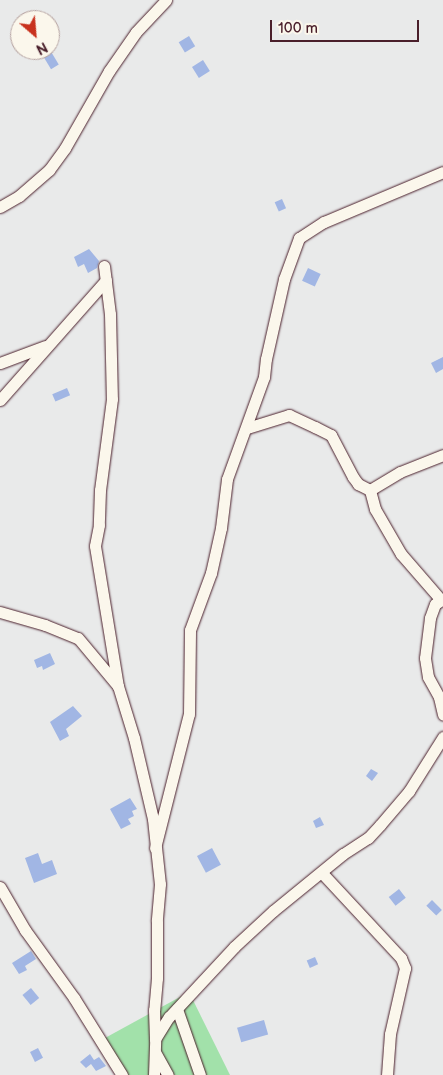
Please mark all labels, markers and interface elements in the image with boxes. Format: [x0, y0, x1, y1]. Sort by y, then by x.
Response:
north arrow [10, 10, 60, 60]
scale bar [273, 10, 422, 42]
text: 100 m [278, 19, 318, 38]
text: N [33, 38, 50, 58]

